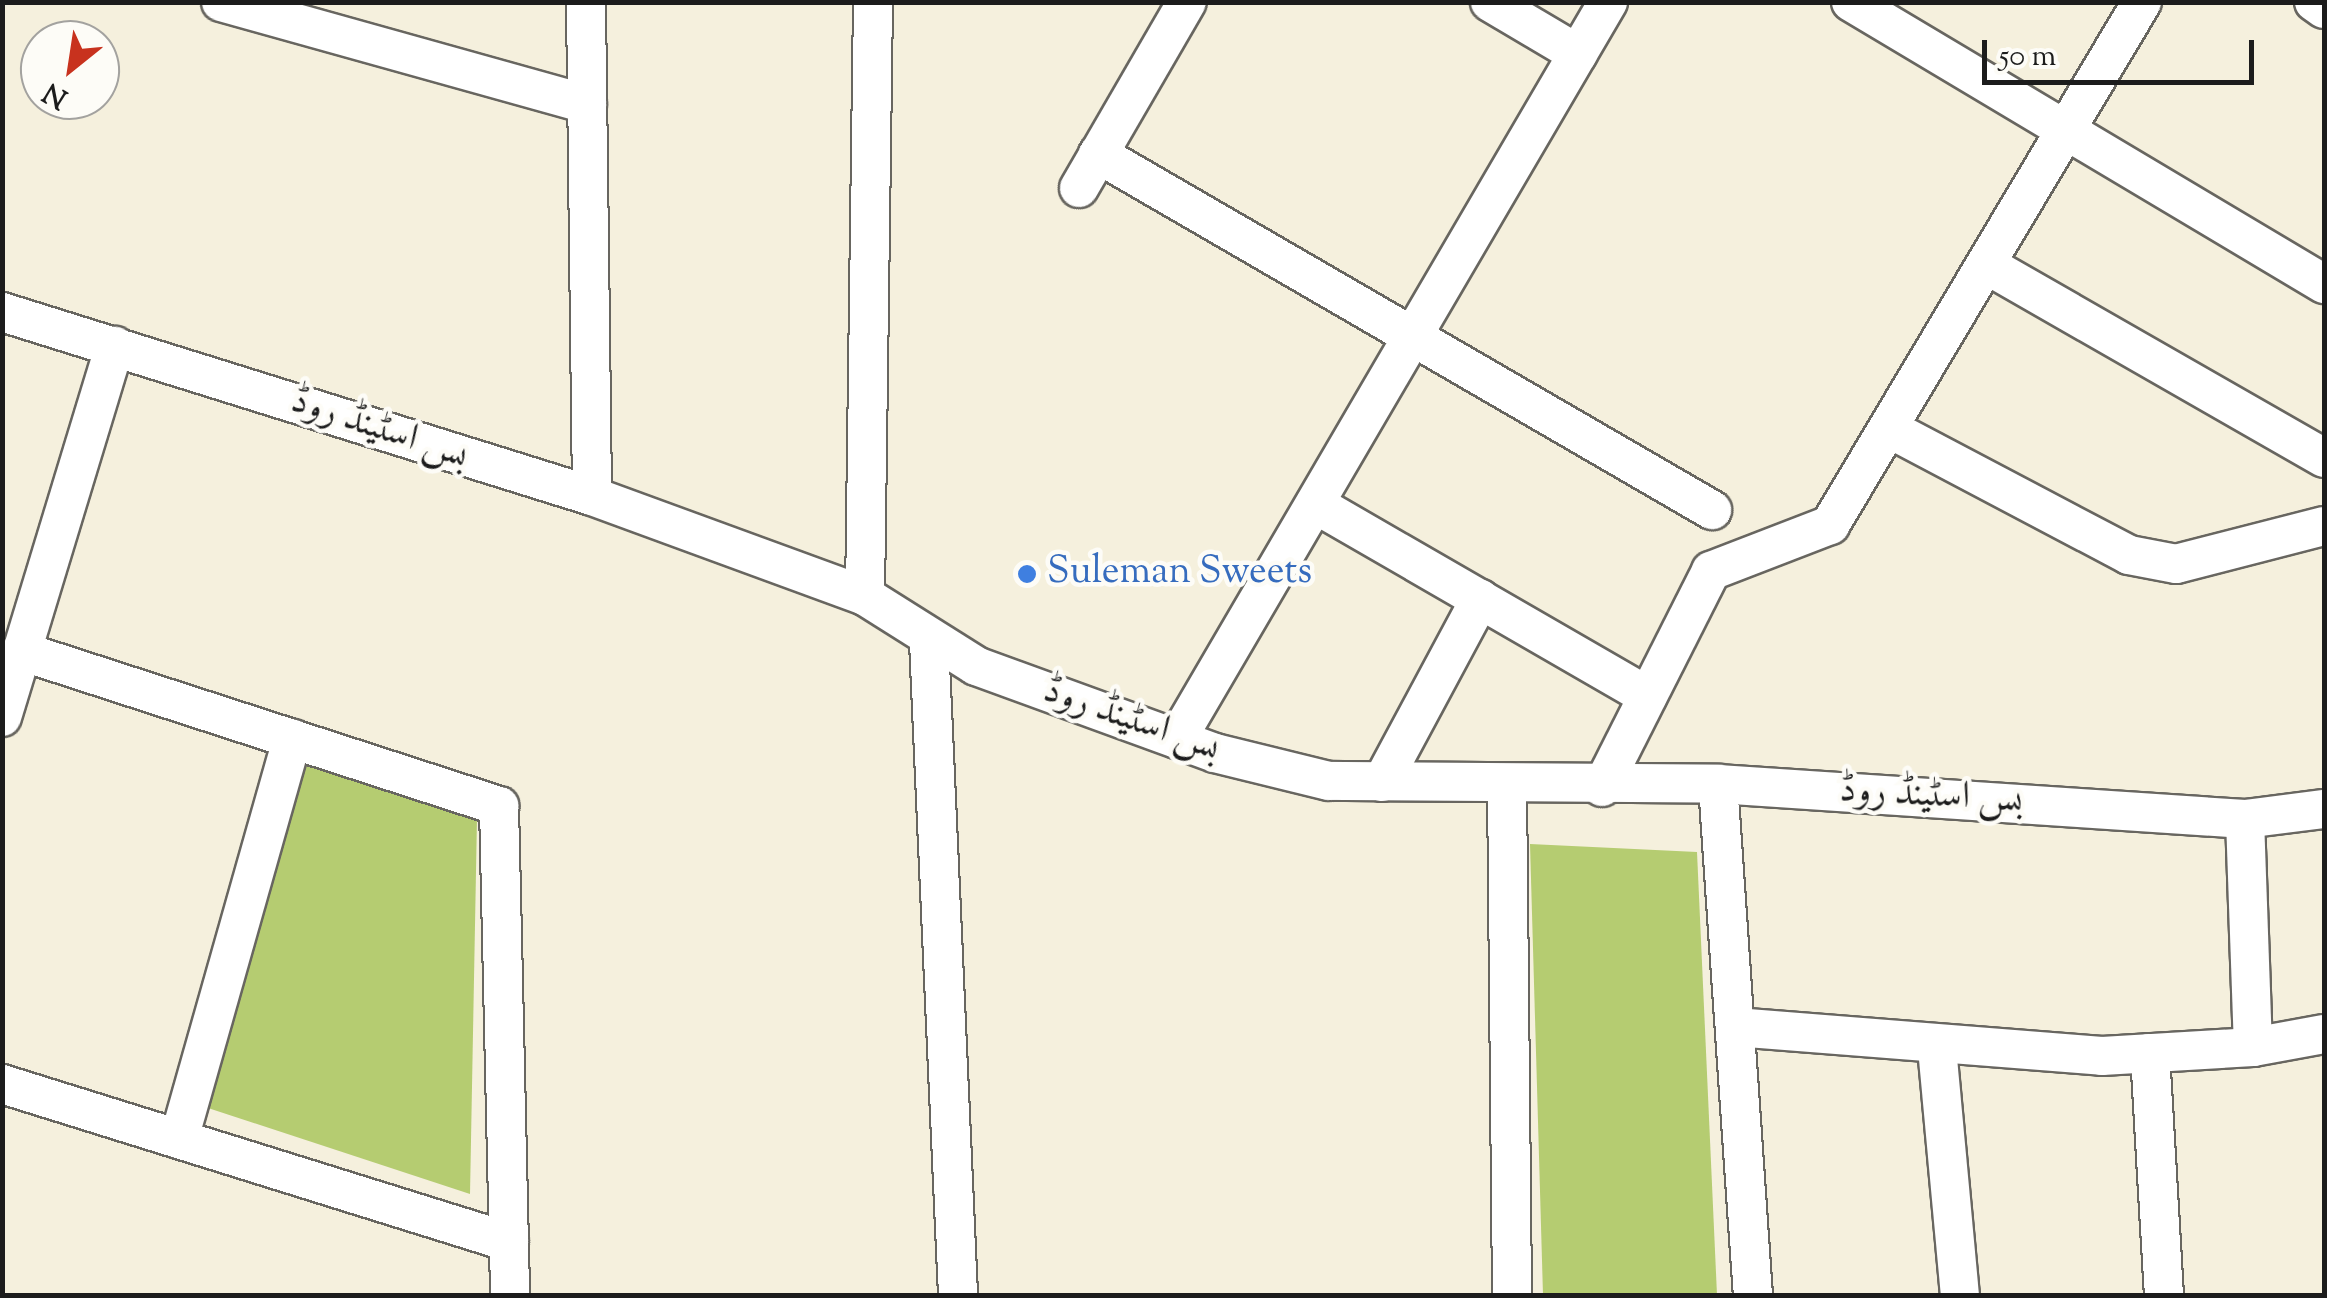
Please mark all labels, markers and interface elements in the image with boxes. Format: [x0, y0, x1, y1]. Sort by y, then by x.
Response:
north arrow [20, 20, 120, 120]
scale bar [1987, 20, 2260, 82]
text: 50 m [1999, 36, 2056, 79]
text: N [36, 71, 76, 117]
street label: بس اسٹینڈ روڈ [284, 380, 474, 480]
place label: Suleman Sweets [1047, 551, 1312, 597]
marker: Suleman Sweets [1016, 563, 1038, 585]
street label: بس اسٹینڈ روڈ [1037, 669, 1225, 773]
street label: بس اسٹینڈ روڈ [1838, 769, 2024, 825]

